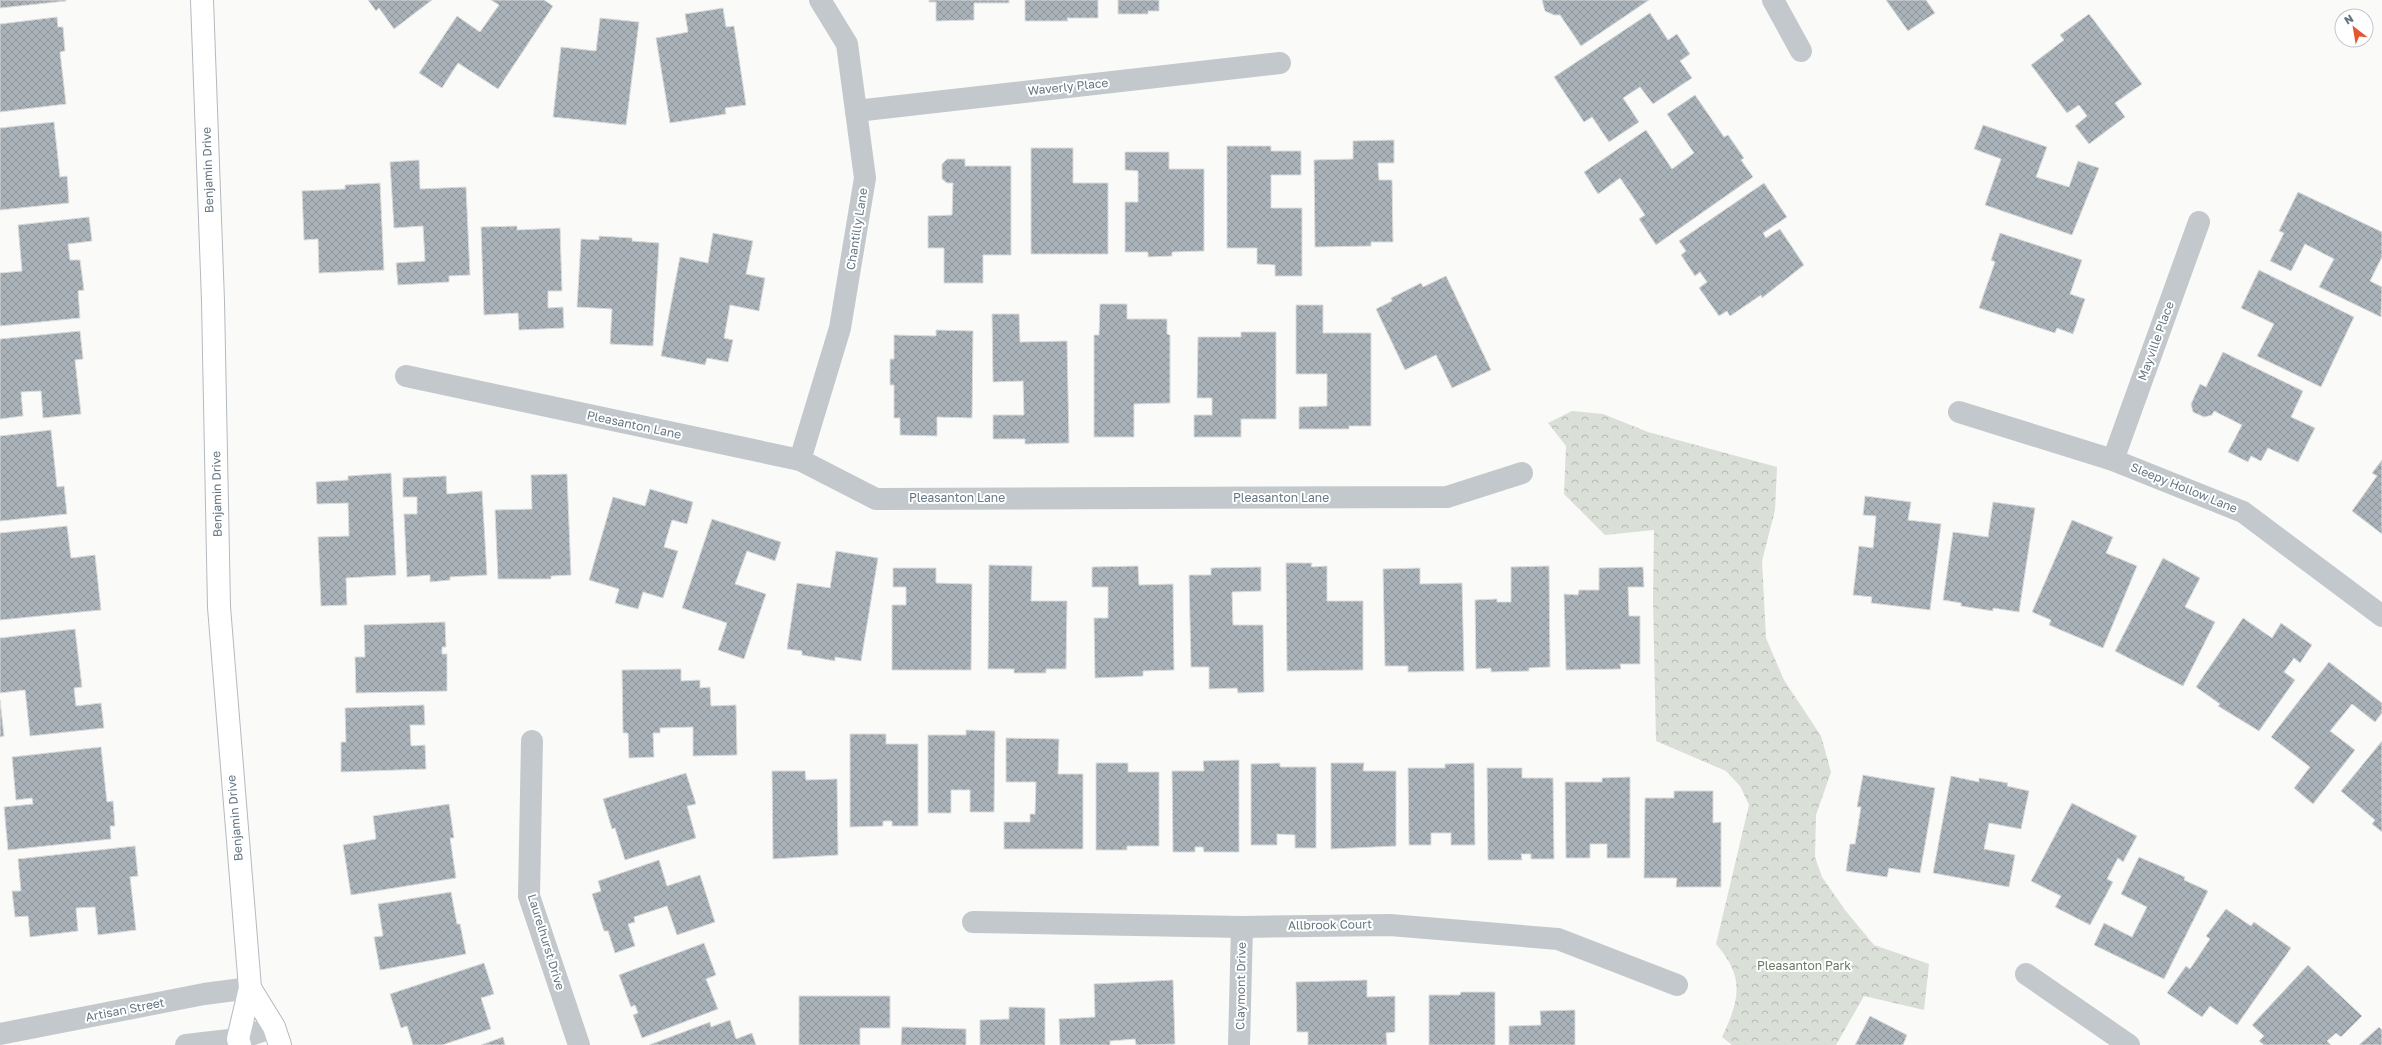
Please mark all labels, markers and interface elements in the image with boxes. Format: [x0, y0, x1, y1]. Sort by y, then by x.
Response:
north arrow [2334, 8, 2374, 48]
text: N [2342, 11, 2356, 27]
street label: Waverly Place [1027, 75, 1109, 98]
street label: Benjamin Drive [198, 127, 217, 213]
street label: Chantilly Lane [843, 187, 870, 271]
street label: Mayville Place [2134, 299, 2177, 383]
street label: Pleasanton Lane [586, 407, 683, 442]
street label: Benjamin Drive [208, 451, 225, 537]
street label: Sleepy Hollow Lane [2129, 459, 2240, 516]
street label: Pleasanton Lane [909, 490, 1005, 505]
street label: Pleasanton Lane [1233, 490, 1329, 505]
street label: Benjamin Drive [223, 774, 246, 862]
street label: Laurelhurst Drive [525, 892, 568, 992]
street label: Allbrook Court [1288, 916, 1372, 933]
street label: Claymont Drive [1232, 942, 1249, 1030]
park label: Pleasanton Park [1757, 958, 1851, 973]
street label: Artisan Street [84, 994, 166, 1025]

